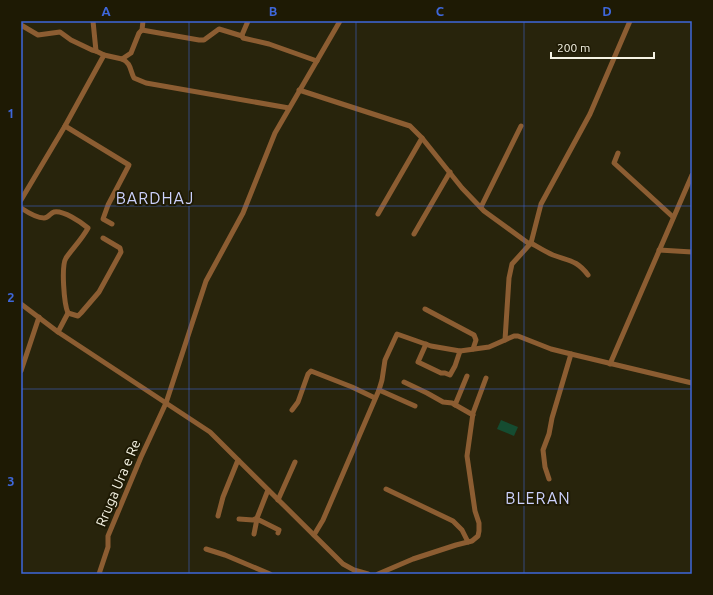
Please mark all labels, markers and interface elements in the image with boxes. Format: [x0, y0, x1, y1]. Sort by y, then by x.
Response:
text: A [101, 4, 111, 18]
text: B [269, 4, 278, 18]
text: C [436, 4, 445, 18]
text: D [602, 4, 612, 18]
scale bar [551, 34, 654, 60]
text: 200 m [557, 41, 590, 54]
text: 1 [7, 106, 15, 120]
district label: BARDHAJ [116, 189, 194, 207]
text: 2 [7, 290, 15, 304]
street label: Rruga Ura e Re [92, 437, 144, 529]
text: 3 [7, 474, 15, 488]
district label: BLERAN [505, 489, 571, 507]

